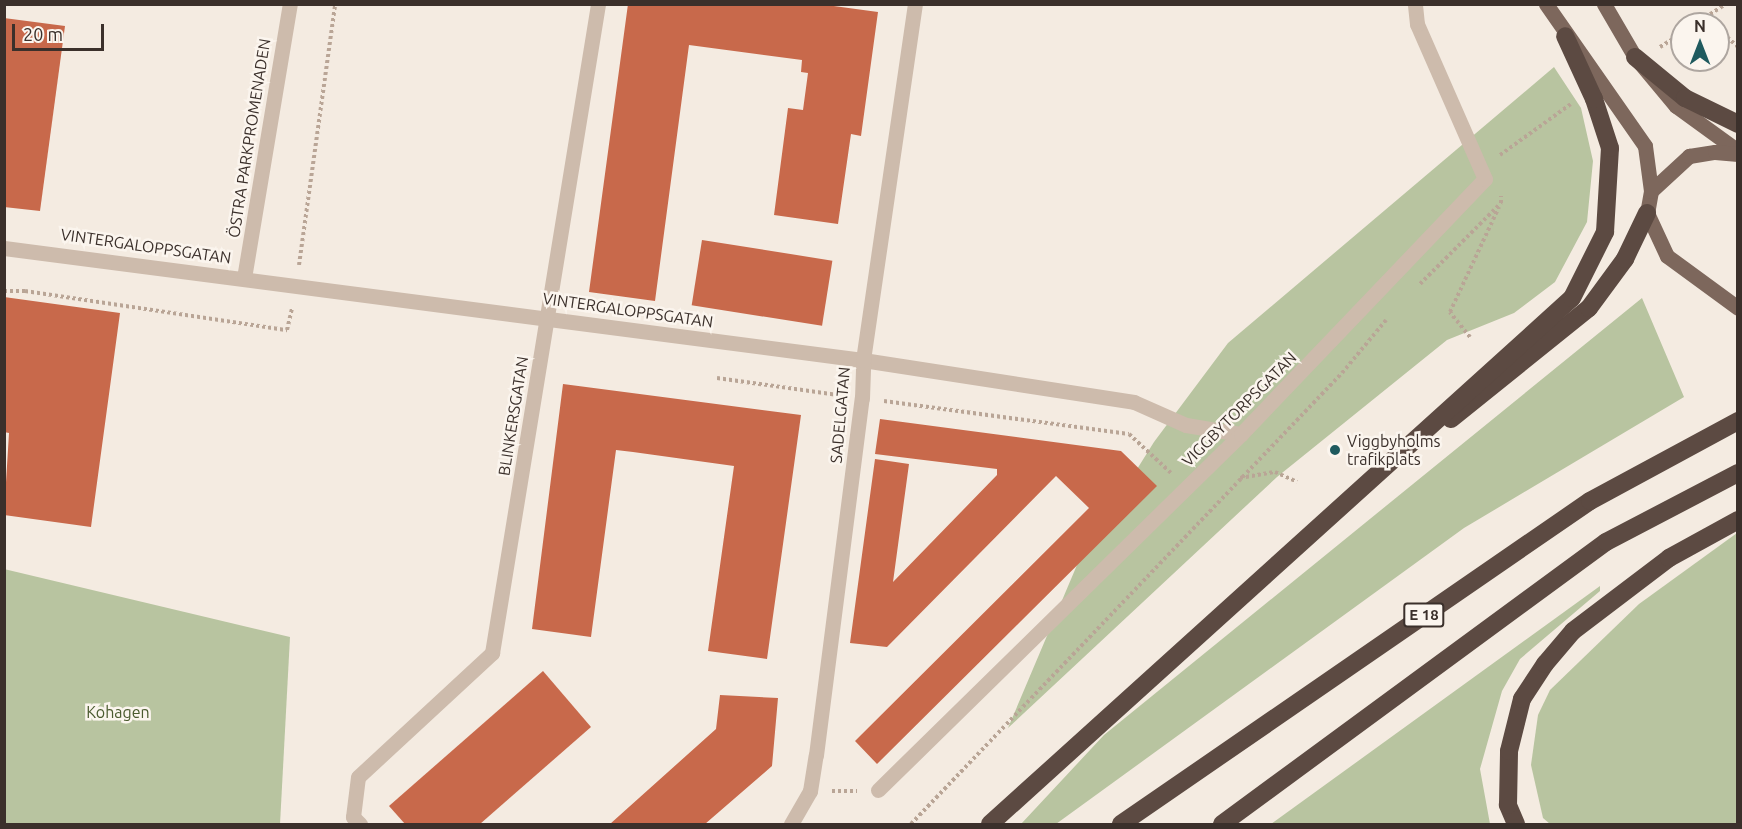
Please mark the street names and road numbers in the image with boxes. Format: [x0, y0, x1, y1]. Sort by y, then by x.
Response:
street label: ÖSTRA PARKPROMENADEN [224, 37, 274, 239]
street label: VINTERGALOPPSGATAN [60, 225, 232, 267]
street label: VINTERGALOPPSGATAN [542, 289, 714, 331]
street label: VIGGBYTORPSGATAN [1178, 348, 1300, 470]
street label: BLINKERSGATAN [494, 355, 532, 477]
street label: SADELGATAN [826, 366, 854, 464]
road number: E 18 [1403, 603, 1445, 627]

